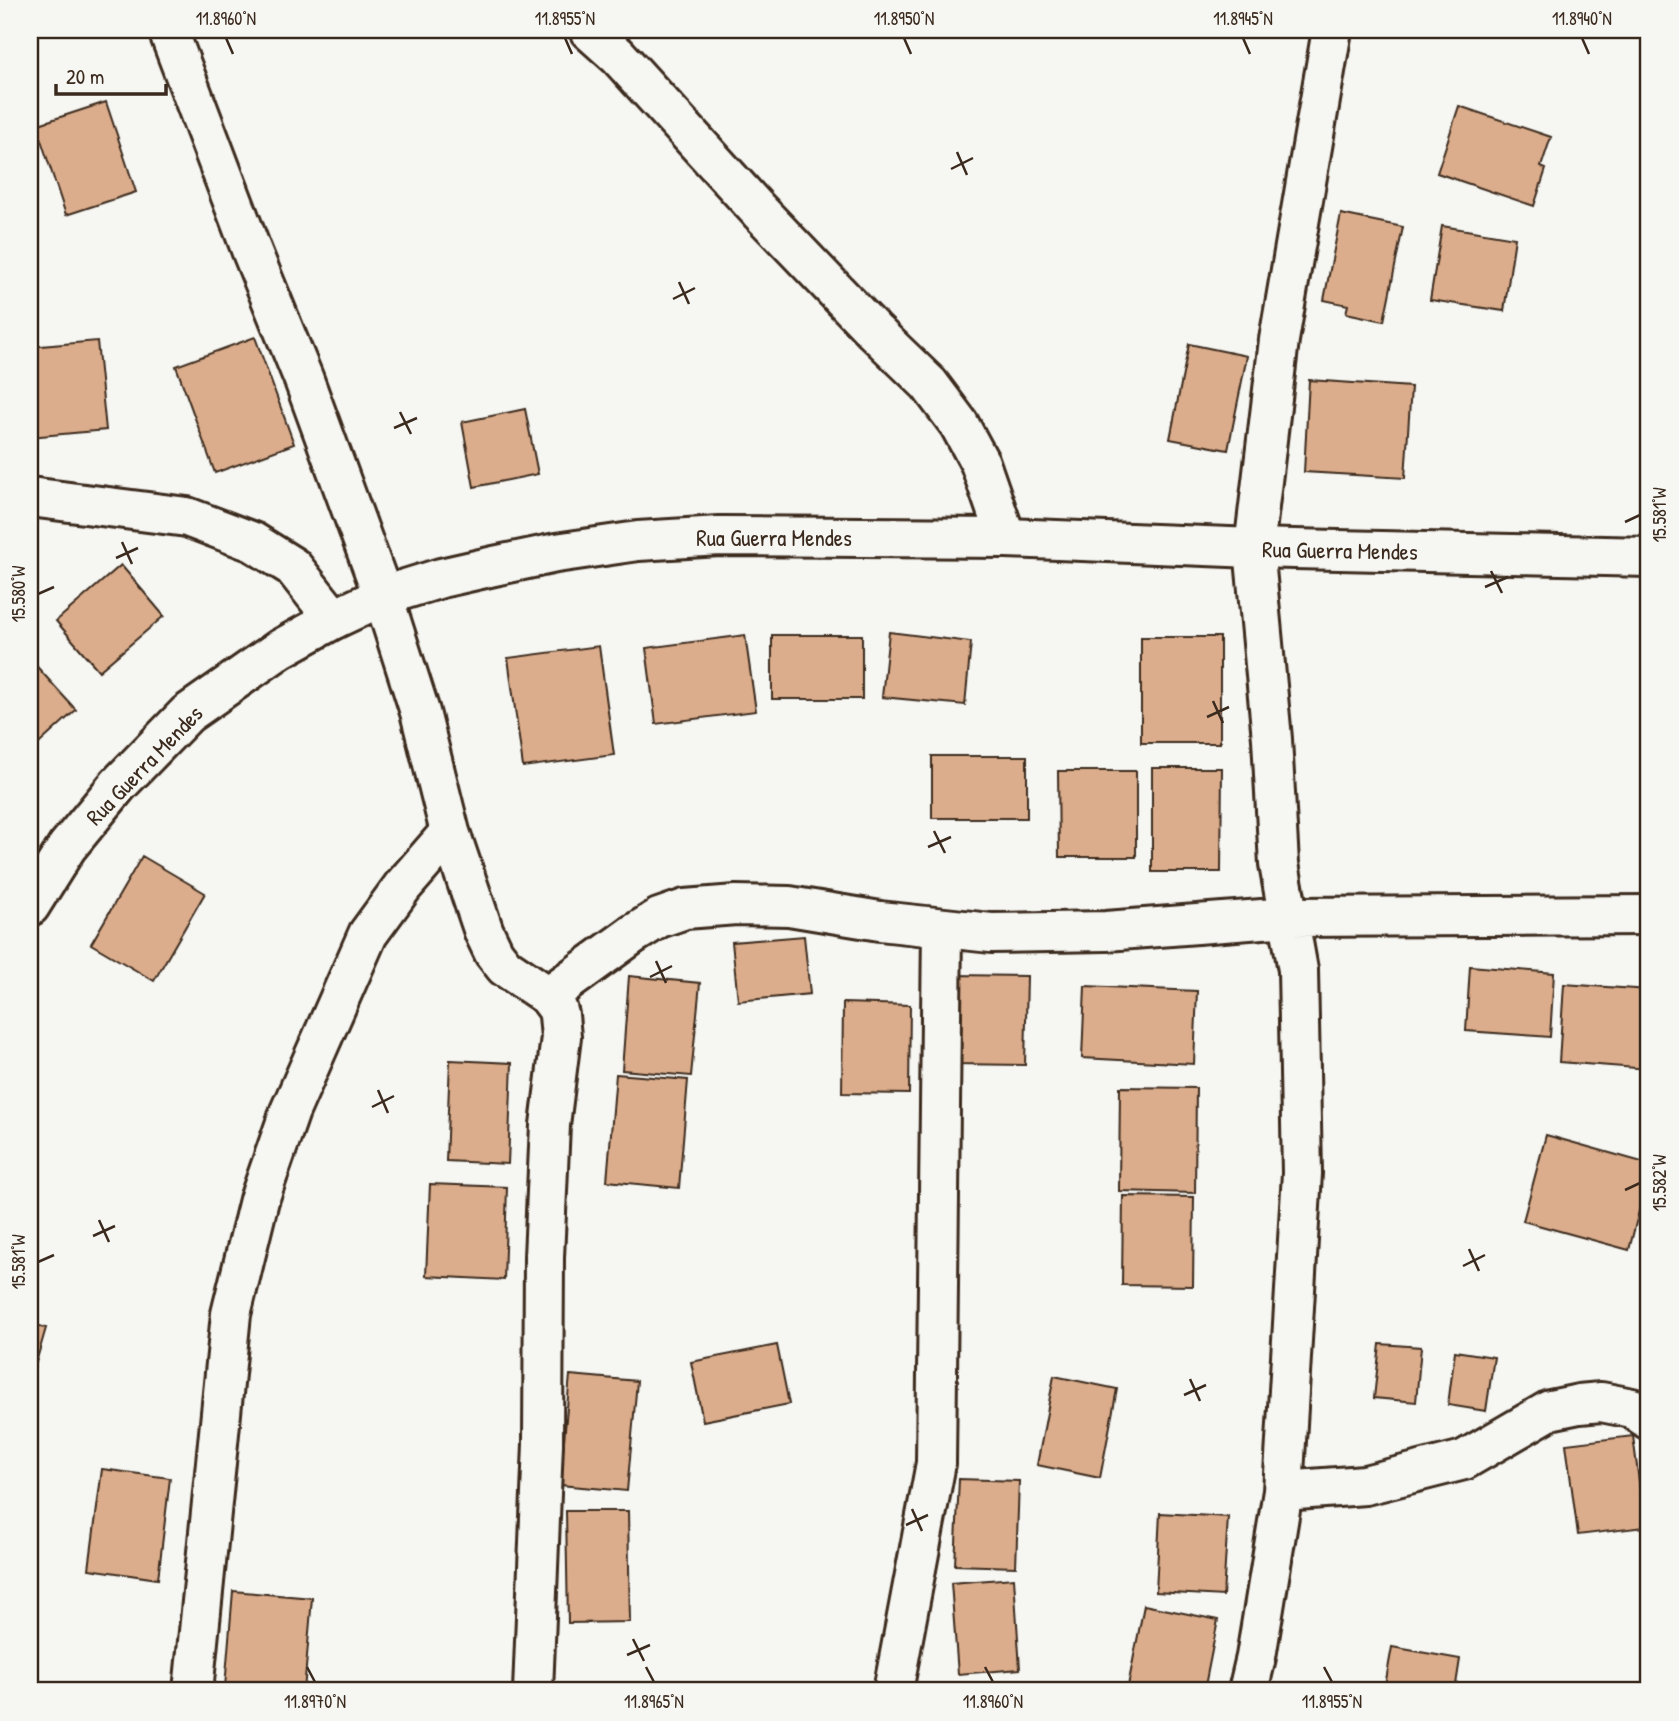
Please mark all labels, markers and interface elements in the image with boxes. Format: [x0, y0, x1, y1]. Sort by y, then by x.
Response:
text: 11.8960°N [196, 6, 256, 31]
text: 11.8955°N [535, 6, 595, 31]
text: 11.8950°N [874, 6, 934, 31]
text: 11.8945°N [1213, 6, 1273, 31]
text: 11.8940°N [1552, 6, 1612, 31]
scale bar [56, 52, 166, 96]
text: 20 m [66, 62, 104, 91]
text: 15.581°W [1647, 487, 1672, 543]
street label: Rua Guerra Mendes [696, 522, 852, 553]
street label: Rua Guerra Mendes [1262, 533, 1418, 567]
text: 15.580°W [6, 566, 31, 622]
street label: Rua Guerra Mendes [79, 698, 209, 832]
text: 15.582°W [1647, 1154, 1672, 1212]
text: 15.581°W [6, 1234, 31, 1290]
text: 11.8970°N [284, 1689, 346, 1714]
text: 11.8965°N [624, 1689, 684, 1714]
text: 11.8960°N [963, 1689, 1023, 1714]
text: 11.8955°N [1302, 1689, 1362, 1714]

